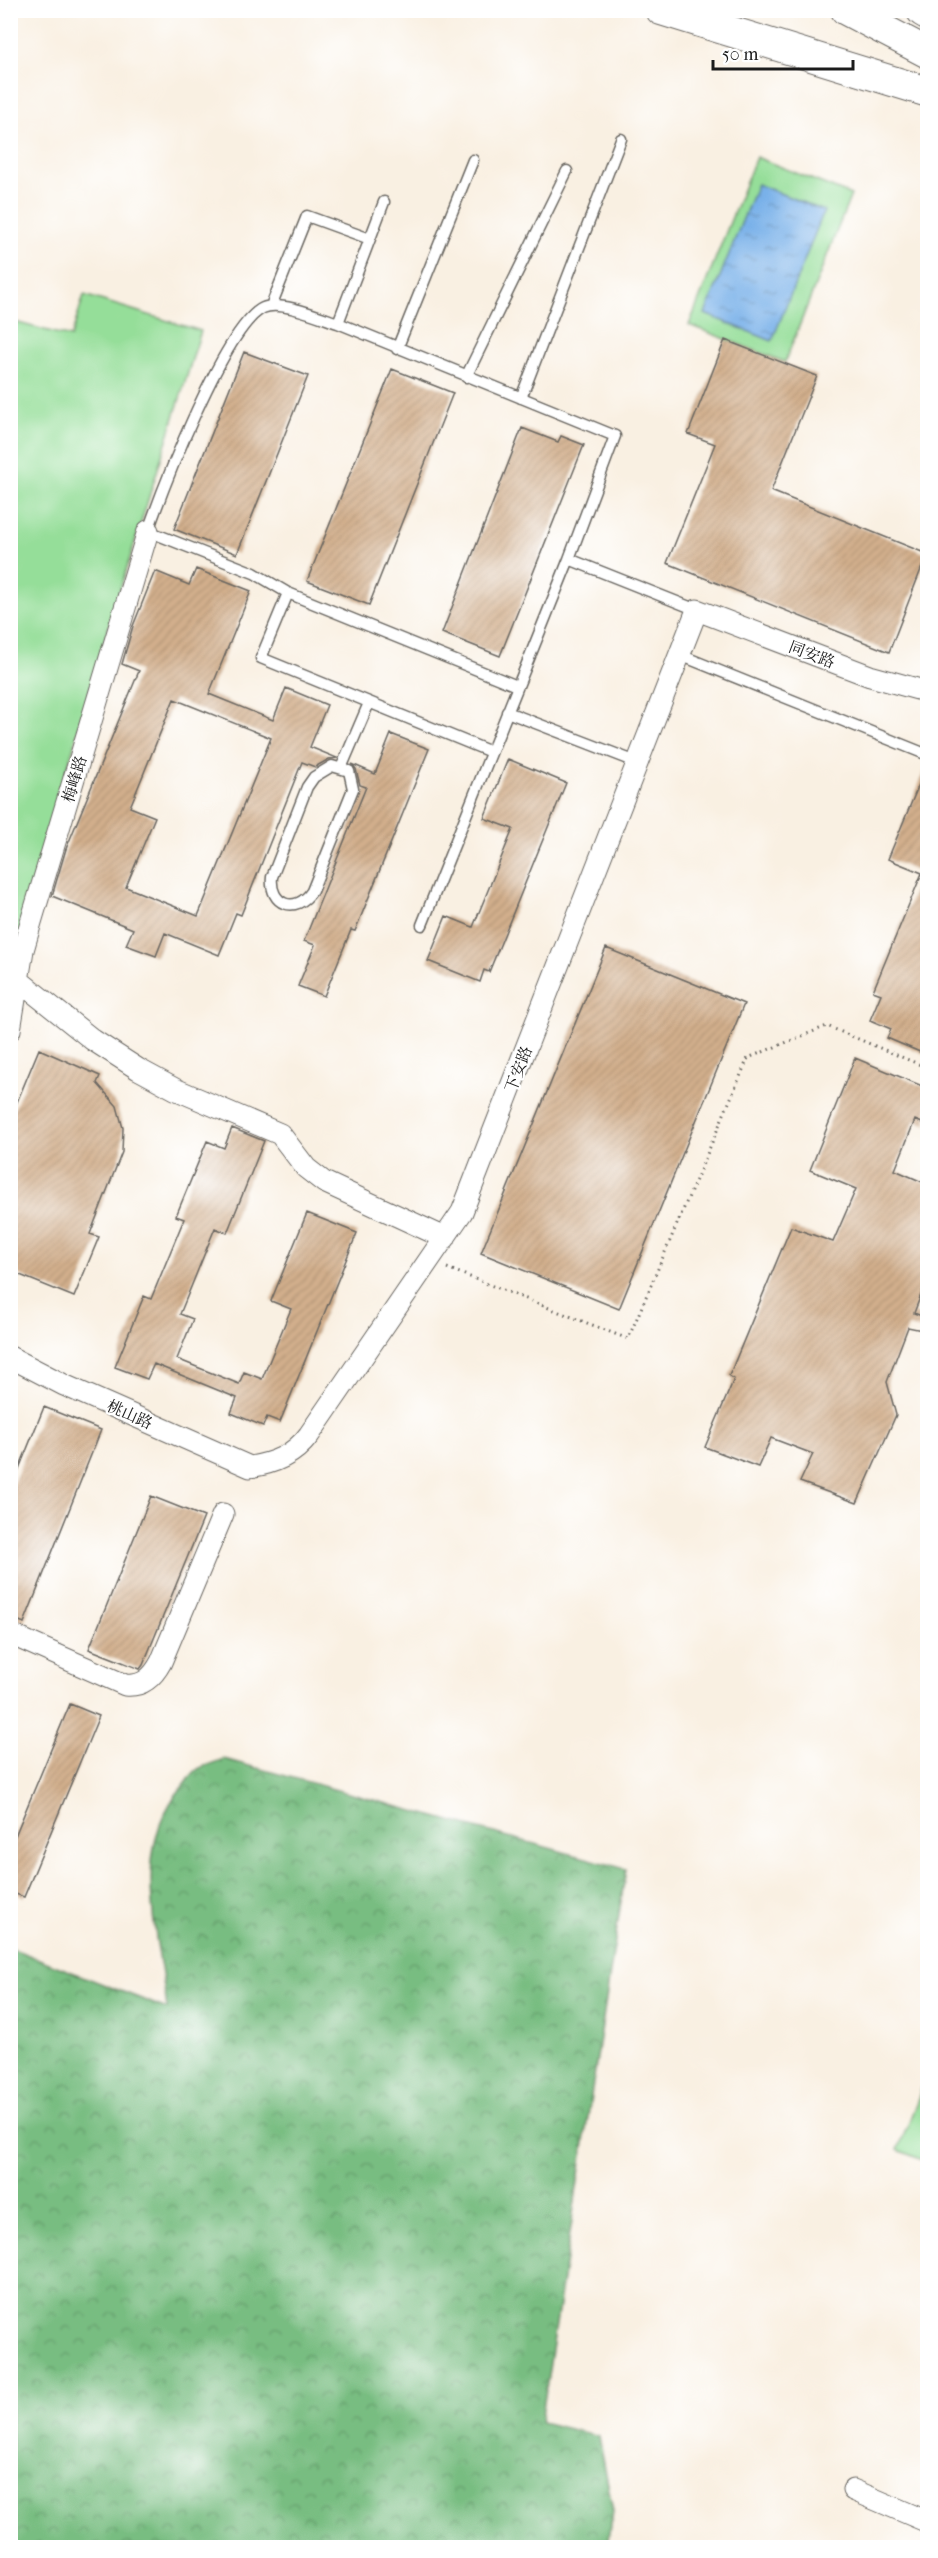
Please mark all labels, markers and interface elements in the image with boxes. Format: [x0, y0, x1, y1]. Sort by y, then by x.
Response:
scale bar [713, 33, 852, 71]
text: 50 m [722, 44, 759, 65]
street label: 同安路 [786, 637, 838, 672]
street label: 梅峰路 [58, 753, 91, 805]
street label: 下安路 [501, 1043, 536, 1095]
street label: 桃山路 [104, 1396, 156, 1433]

